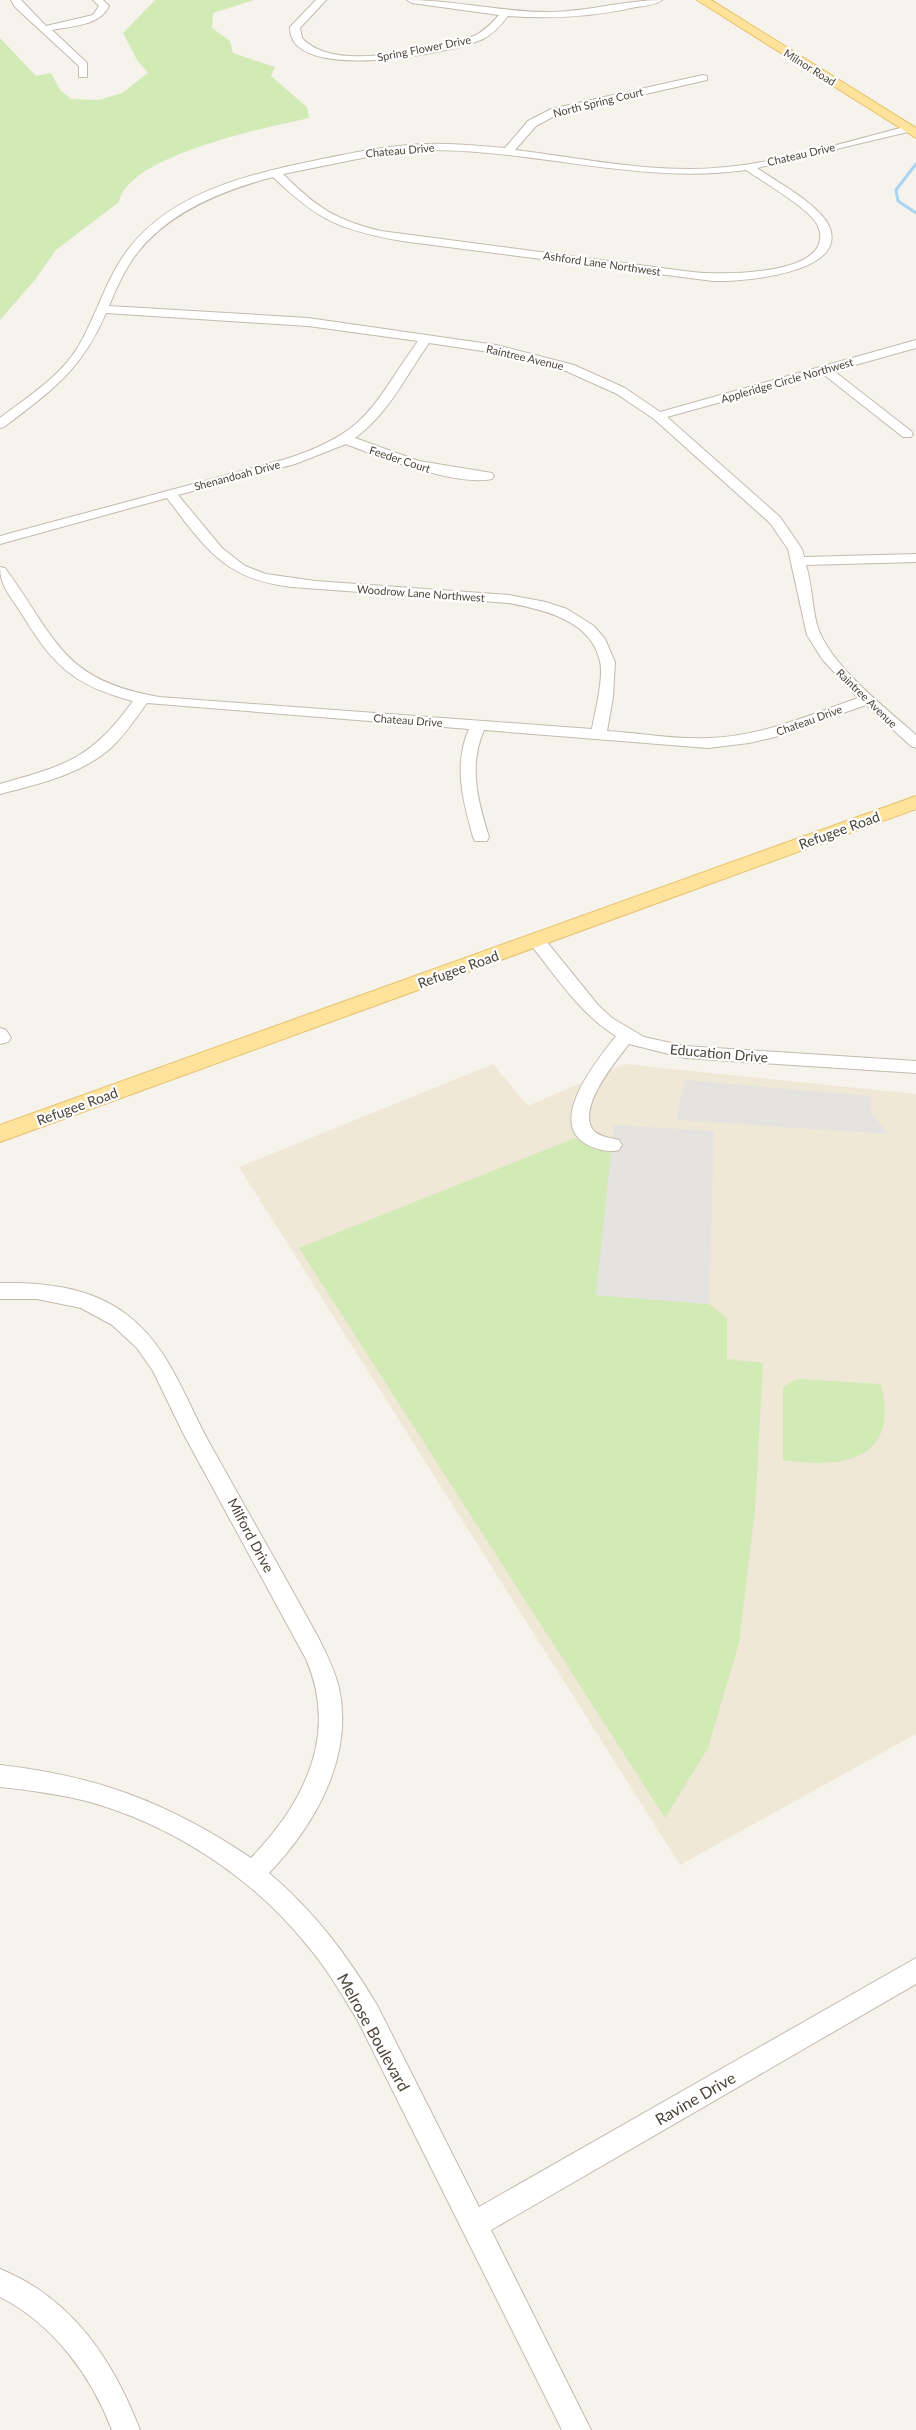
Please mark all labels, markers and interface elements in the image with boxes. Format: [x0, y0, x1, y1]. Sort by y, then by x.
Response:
street label: Spring Flower Drive [376, 32, 472, 63]
street label: Milnor Road [782, 46, 838, 88]
street label: North Spring Court [552, 85, 644, 119]
street label: Chateau Drive [365, 140, 435, 159]
street label: Chateau Drive [766, 140, 836, 168]
street label: Ashford Lane Northwest [542, 248, 662, 278]
street label: Raintree Avenue [485, 342, 565, 372]
street label: Appleridge Circle Northwest [719, 355, 855, 405]
street label: Feeder Court [368, 443, 432, 475]
street label: Shenandoah Drive [193, 457, 282, 493]
street label: Woodrow Lane Northwest [357, 582, 485, 604]
street label: Raintree Avenue [834, 666, 900, 730]
street label: Chateau Drive [774, 702, 844, 738]
street label: Chateau Drive [373, 711, 443, 729]
street label: Refugee Road [796, 807, 882, 853]
street label: Refugee Road [415, 946, 501, 992]
street label: Education Drive [669, 1040, 769, 1066]
street label: Refugee Road [34, 1083, 120, 1129]
street label: Milford Drive [224, 1495, 278, 1575]
street label: Melrose Boulevard [334, 1970, 414, 2094]
street label: Ravine Drive [652, 2067, 738, 2129]

